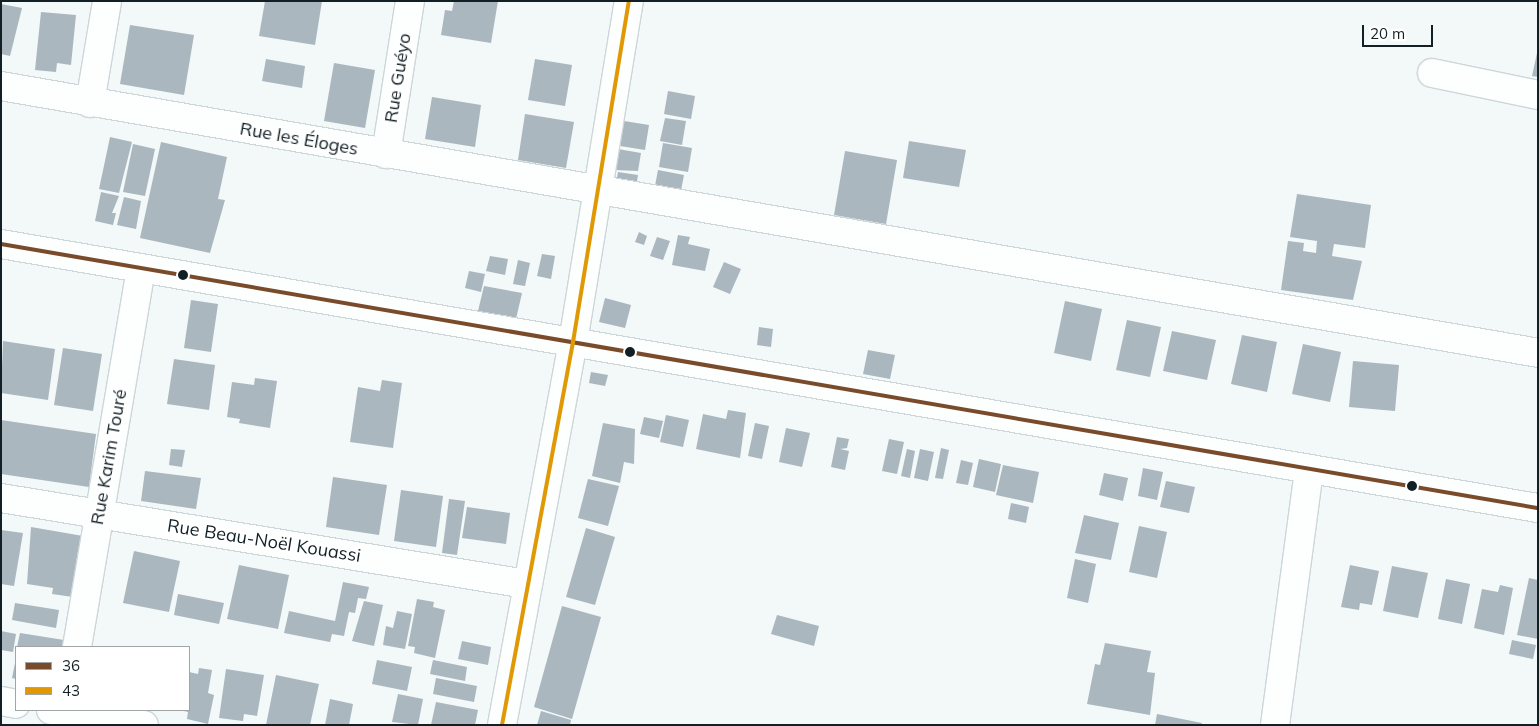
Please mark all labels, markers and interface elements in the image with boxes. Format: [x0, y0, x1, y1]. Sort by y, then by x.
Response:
scale bar [1364, 15, 1435, 47]
text: 20 m [1370, 24, 1405, 43]
street label: Rue Guéyo [380, 32, 416, 124]
street label: Rue les Éloges [238, 118, 360, 160]
unlabelled marker [178, 270, 188, 280]
unlabelled marker [625, 347, 635, 357]
street label: Rue Karim Touré [86, 388, 132, 526]
unlabelled marker [1407, 481, 1417, 491]
street label: Rue Beau-Noël Kouassi [166, 515, 362, 567]
legend [15, 646, 190, 711]
text: 36 [62, 656, 80, 675]
text: 43 [62, 681, 80, 700]

